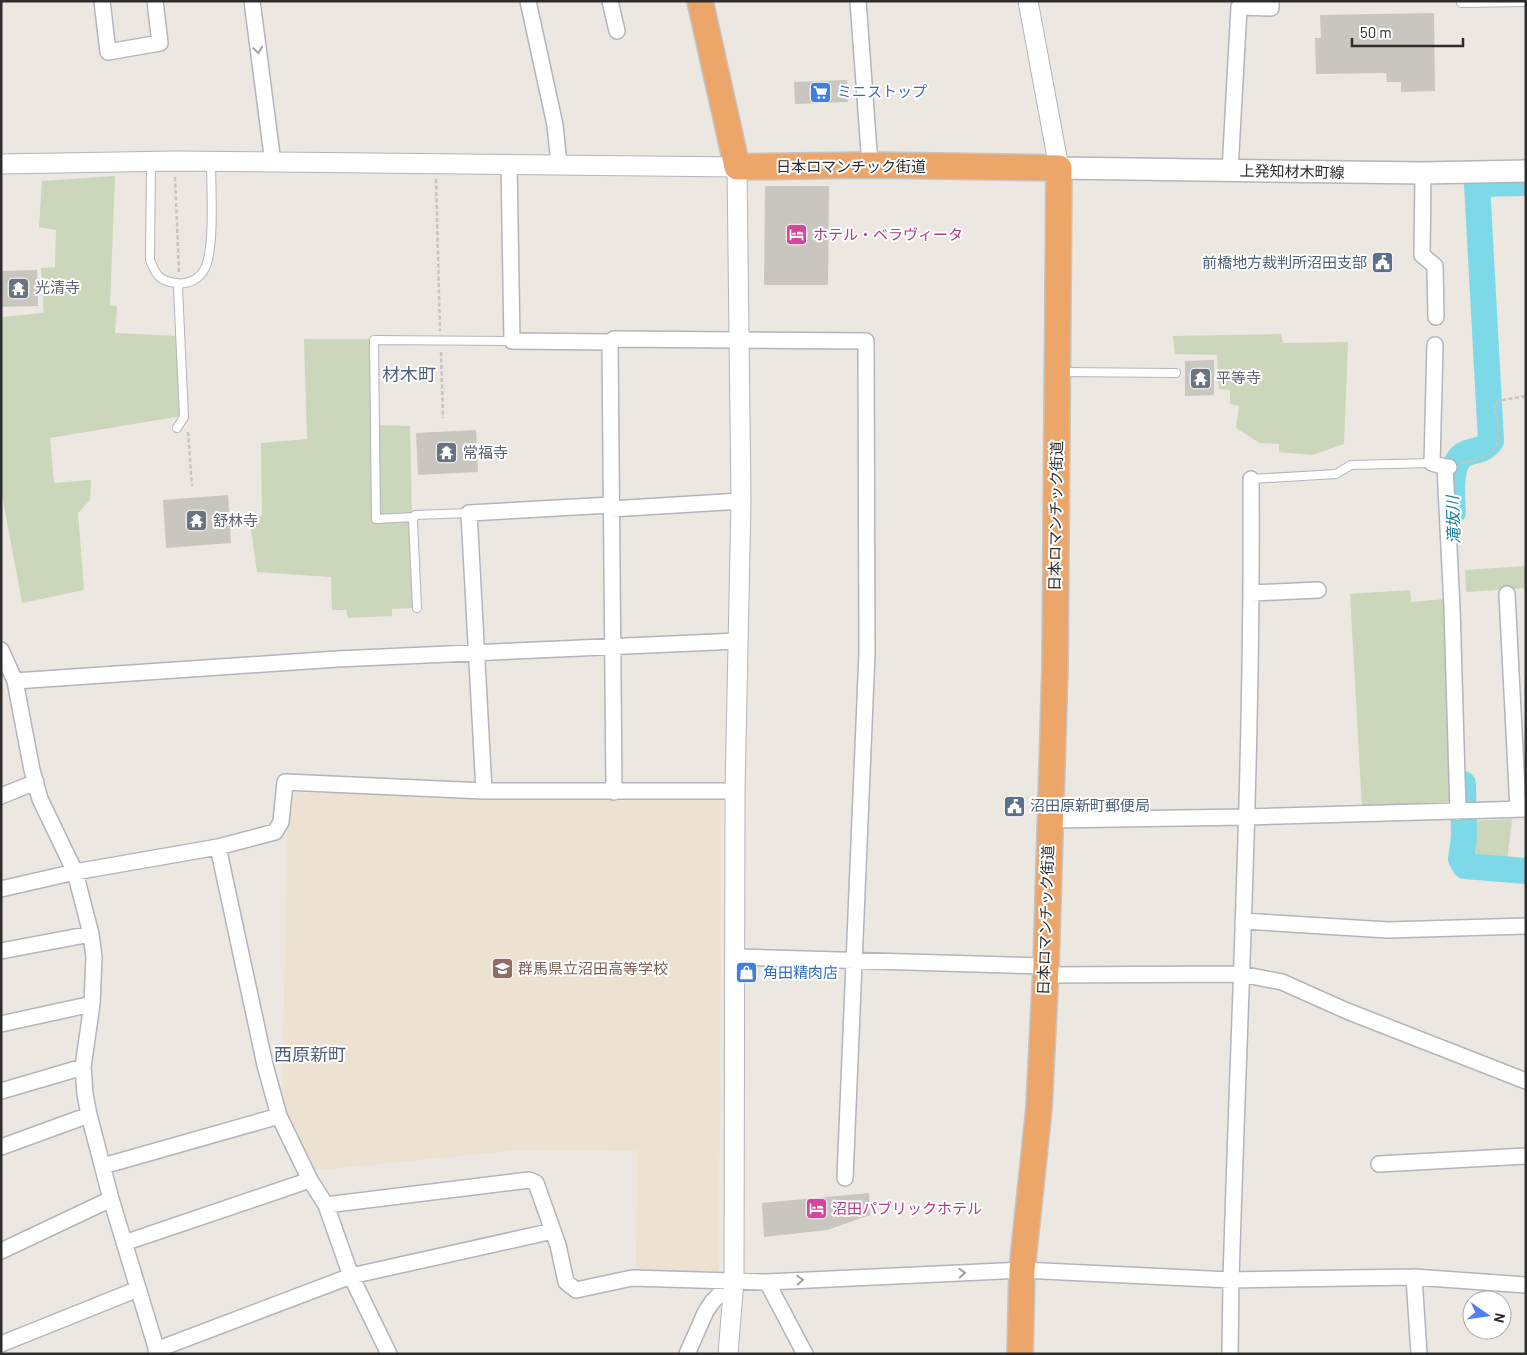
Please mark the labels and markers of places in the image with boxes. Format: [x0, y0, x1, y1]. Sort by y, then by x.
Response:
supermarket icon: ミニストップ [809, 80, 833, 104]
place label: ミニストップ [837, 82, 927, 100]
hotel icon: ホテル・ベラヴィータ [785, 223, 809, 247]
place label: ホテル・ベラヴィータ [813, 225, 963, 243]
public building icon: 前橋地方裁判所沼田支部 [1371, 251, 1395, 275]
place label: 前橋地方裁判所沼田支部 [1202, 253, 1367, 271]
temple icon: 光清寺 [7, 276, 31, 300]
place label: 光清寺 [35, 278, 80, 296]
temple icon: 平等寺 [1188, 366, 1212, 390]
place label: 平等寺 [1216, 368, 1261, 386]
temple icon: 常福寺 [435, 441, 459, 465]
place label: 常福寺 [463, 443, 508, 461]
temple icon: 舒林寺 [185, 509, 209, 533]
place label: 舒林寺 [213, 511, 258, 529]
public building icon: 沼田原新町郵便局 [1002, 794, 1026, 818]
place label: 沼田原新町郵便局 [1030, 796, 1150, 814]
school or university icon: 群馬県立沼田高等学校 [490, 957, 514, 981]
place label: 群馬県立沼田高等学校 [518, 959, 668, 977]
shop icon: 角田精肉店 [735, 961, 759, 985]
place label: 角田精肉店 [763, 963, 838, 981]
hotel icon: 沼田パブリックホテル [804, 1197, 828, 1221]
place label: 沼田パブリックホテル [832, 1199, 982, 1217]

